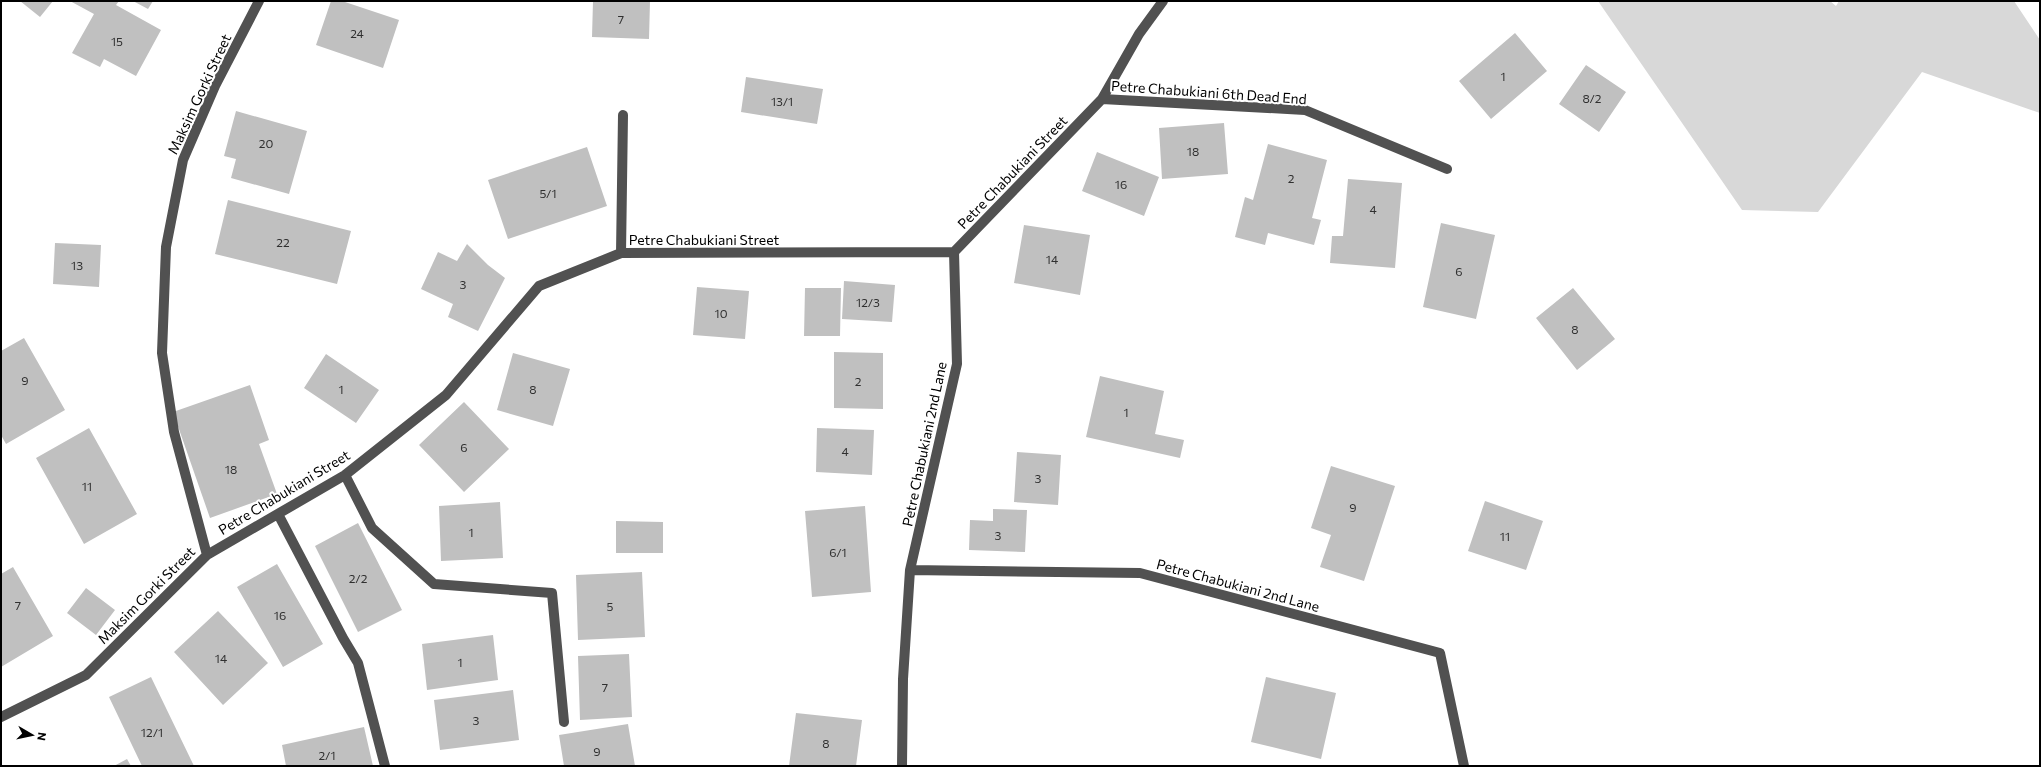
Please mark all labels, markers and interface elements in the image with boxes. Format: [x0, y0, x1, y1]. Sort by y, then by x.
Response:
house number: 7 [618, 12, 624, 26]
house number: 24 [350, 26, 364, 40]
street label: Maksim Gorki Street [164, 31, 234, 157]
house number: 15 [111, 34, 123, 48]
house number: 1 [1500, 69, 1506, 83]
street label: Petre Chabukiani 6th Dead End [1111, 77, 1307, 107]
house number: 8/2 [1582, 91, 1602, 105]
house number: 13/1 [771, 94, 793, 108]
street label: Petre Chabukiani Street [954, 112, 1071, 232]
house number: 20 [259, 136, 273, 150]
house number: 18 [1187, 144, 1199, 158]
house number: 2 [1288, 171, 1295, 185]
house number: 16 [1115, 177, 1127, 191]
house number: 5/1 [539, 186, 557, 200]
house number: 4 [1369, 202, 1377, 216]
street label: Petre Chabukiani Street [629, 231, 779, 248]
house number: 22 [276, 235, 290, 249]
house number: 14 [1046, 252, 1058, 266]
house number: 13 [71, 258, 83, 272]
house number: 6 [1455, 264, 1463, 278]
house number: 3 [460, 277, 467, 291]
house number: 12/3 [856, 295, 880, 309]
house number: 10 [715, 306, 728, 320]
house number: 8 [1571, 322, 1579, 336]
street label: Petre Chabukiani 2nd Lane [898, 360, 950, 528]
house number: 9 [21, 373, 29, 387]
house number: 2 [855, 374, 862, 388]
house number: 1 [338, 382, 344, 396]
house number: 8 [529, 382, 537, 396]
house number: 1 [1123, 405, 1129, 419]
house number: 6 [460, 440, 468, 454]
house number: 4 [841, 444, 849, 458]
street label: Petre Chabukiani Street [215, 446, 353, 538]
house number: 18 [225, 462, 237, 476]
house number: 3 [1035, 471, 1042, 485]
house number: 11 [82, 479, 92, 493]
house number: 9 [1349, 500, 1357, 514]
house number: 1 [468, 525, 474, 539]
house number: 3 [995, 528, 1002, 542]
house number: 11 [1500, 529, 1510, 543]
street label: Maksim Gorki Street [94, 543, 198, 647]
house number: 6/1 [829, 545, 847, 559]
street label: Petre Chabukiani 2nd Lane [1155, 555, 1321, 615]
house number: 2/2 [349, 571, 368, 585]
house number: 7 [15, 598, 21, 612]
house number: 5 [607, 599, 614, 613]
house number: 16 [274, 608, 286, 622]
house number: 14 [215, 651, 227, 665]
house number: 1 [457, 655, 463, 669]
house number: 7 [602, 680, 608, 694]
house number: 3 [473, 713, 480, 727]
north arrow [12, 715, 52, 755]
house number: 12/1 [141, 725, 163, 739]
text: N [35, 732, 49, 742]
house number: 8 [822, 736, 830, 750]
house number: 9 [593, 744, 601, 758]
house number: 2/1 [318, 748, 336, 762]

